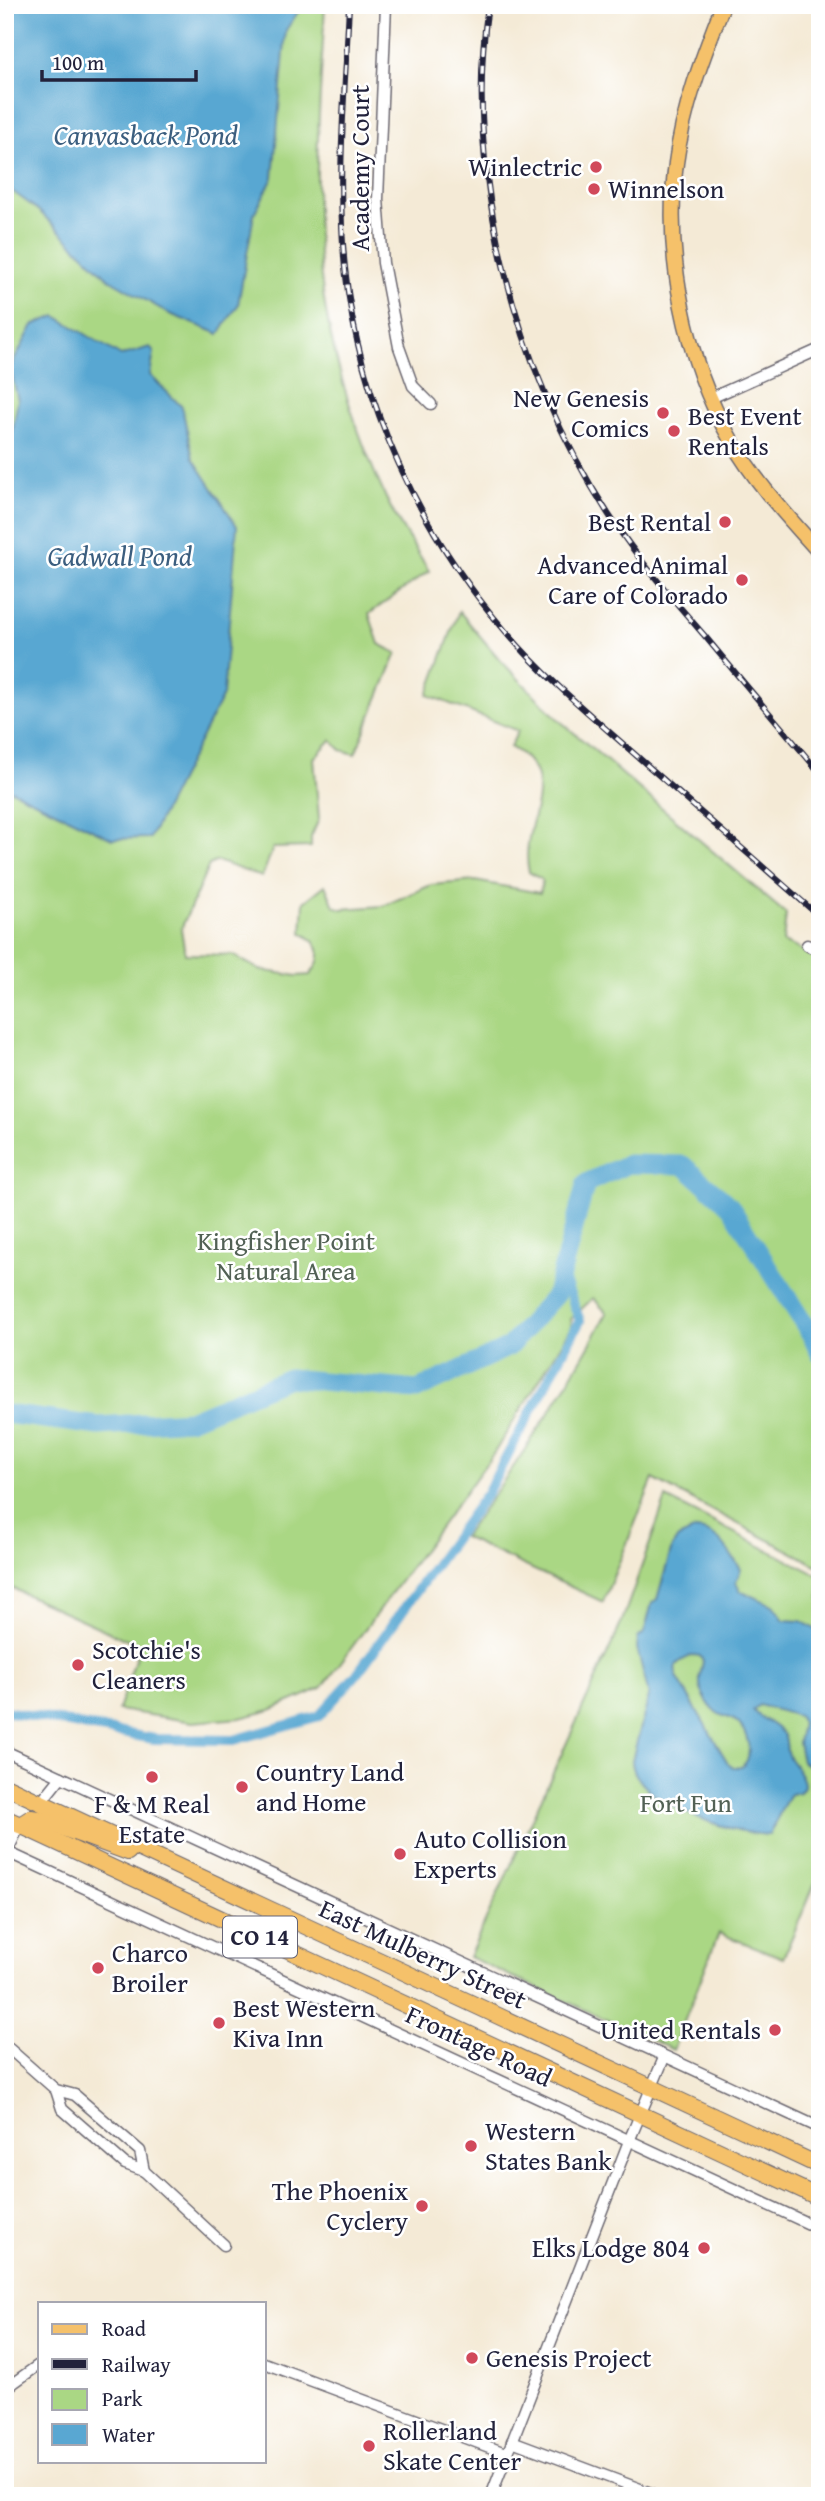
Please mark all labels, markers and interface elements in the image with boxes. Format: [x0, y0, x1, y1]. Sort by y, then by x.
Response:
scale bar [42, 38, 196, 82]
text: 100 m [52, 47, 104, 78]
street label: Academy Court [340, 85, 379, 251]
water label: Canvasback Pond [54, 114, 238, 155]
place label: Winlectric [468, 147, 582, 186]
marker: Winlectric [588, 159, 604, 175]
place label: Winnelson [608, 169, 725, 208]
marker: Winnelson [586, 181, 602, 197]
place label: New Genesis Comics [513, 378, 649, 447]
place label: Best Event Rentals [688, 396, 802, 465]
marker: New Genesis Comics [655, 405, 671, 421]
marker: Best Event Rentals [666, 423, 682, 439]
place label: Best Rental [588, 502, 711, 541]
marker: Best Rental [717, 514, 733, 530]
water label: Gadwall Pond [48, 535, 192, 576]
place label: Advanced Animal Care of Colorado [537, 545, 728, 614]
marker: Advanced Animal Care of Colorado [734, 572, 750, 588]
park label: Kingfisher Point Natural Area [197, 1221, 375, 1290]
place label: Scotchie's Cleaners [92, 1630, 201, 1699]
marker: Scotchie's Cleaners [70, 1657, 86, 1673]
place label: Country Land and Home [256, 1752, 404, 1821]
marker: F & M Real Estate [144, 1769, 160, 1785]
marker: Country Land and Home [234, 1779, 250, 1795]
park label: Fort Fun [640, 1783, 732, 1822]
place label: F & M Real Estate [94, 1784, 210, 1853]
place label: Auto Collision Experts [414, 1819, 567, 1888]
marker: Auto Collision Experts [392, 1846, 408, 1862]
street label: East Mulberry Street [313, 1888, 533, 2019]
road number: CO 14 [223, 1916, 297, 1958]
place label: Charco Broiler [112, 1933, 188, 2002]
marker: Charco Broiler [90, 1960, 106, 1976]
place label: Best Western Kiva Inn [233, 1988, 376, 2057]
street label: Frontage Road [400, 1995, 559, 2097]
place label: United Rentals [600, 2010, 761, 2049]
marker: Best Western Kiva Inn [211, 2015, 227, 2031]
marker: United Rentals [767, 2022, 783, 2038]
place label: Western States Bank [485, 2111, 612, 2180]
marker: Western States Bank [463, 2138, 479, 2154]
place label: The Phoenix Cyclery [272, 2171, 409, 2240]
marker: The Phoenix Cyclery [414, 2198, 430, 2214]
place label: Elks Lodge 804 [532, 2228, 690, 2267]
marker: Elks Lodge 804 [696, 2240, 712, 2256]
legend [38, 2302, 266, 2462]
text: Road [102, 2313, 147, 2344]
place label: Genesis Project [486, 2338, 651, 2377]
text: Railway [102, 2349, 171, 2380]
marker: Genesis Project [464, 2350, 480, 2366]
text: Park [102, 2383, 143, 2414]
place label: Rollerland Skate Center [383, 2411, 522, 2480]
text: Water [102, 2419, 155, 2450]
marker: Rollerland Skate Center [361, 2438, 377, 2454]

